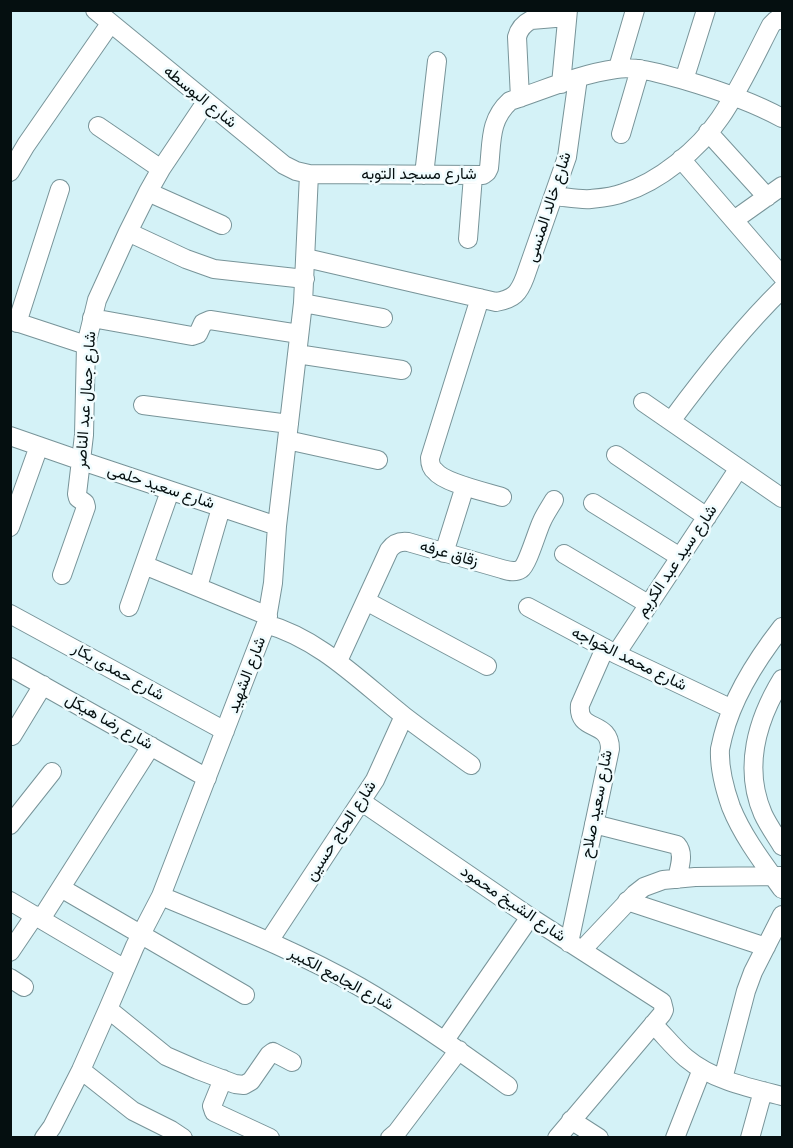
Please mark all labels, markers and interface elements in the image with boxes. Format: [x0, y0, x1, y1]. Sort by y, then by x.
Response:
street label: شارع البوسطه [160, 62, 240, 132]
street label: شارع خالد المنسى [522, 150, 576, 264]
street label: شارع مسجد التوبه [361, 164, 477, 184]
street label: شارع جمال عبد الناصر [72, 331, 100, 469]
street label: شارع سعيد حلمى [105, 461, 217, 513]
street label: شارع سيد عبد الكريم [633, 501, 721, 621]
street label: زقاق عرفه [418, 537, 480, 571]
street label: شارع محمد الخواجه [568, 623, 690, 695]
street label: شارع الشهيد [224, 634, 270, 716]
street label: شارع حمدى بكار [69, 639, 167, 705]
street label: شارع رضا هيكل [62, 690, 156, 754]
street label: شارع سعيد صلاح [577, 748, 617, 860]
street label: شارع الحاج حسين [301, 777, 381, 885]
street label: شارع الشيخ محمود [457, 862, 569, 946]
street label: شارع الجامع الكبير [285, 943, 397, 1015]

